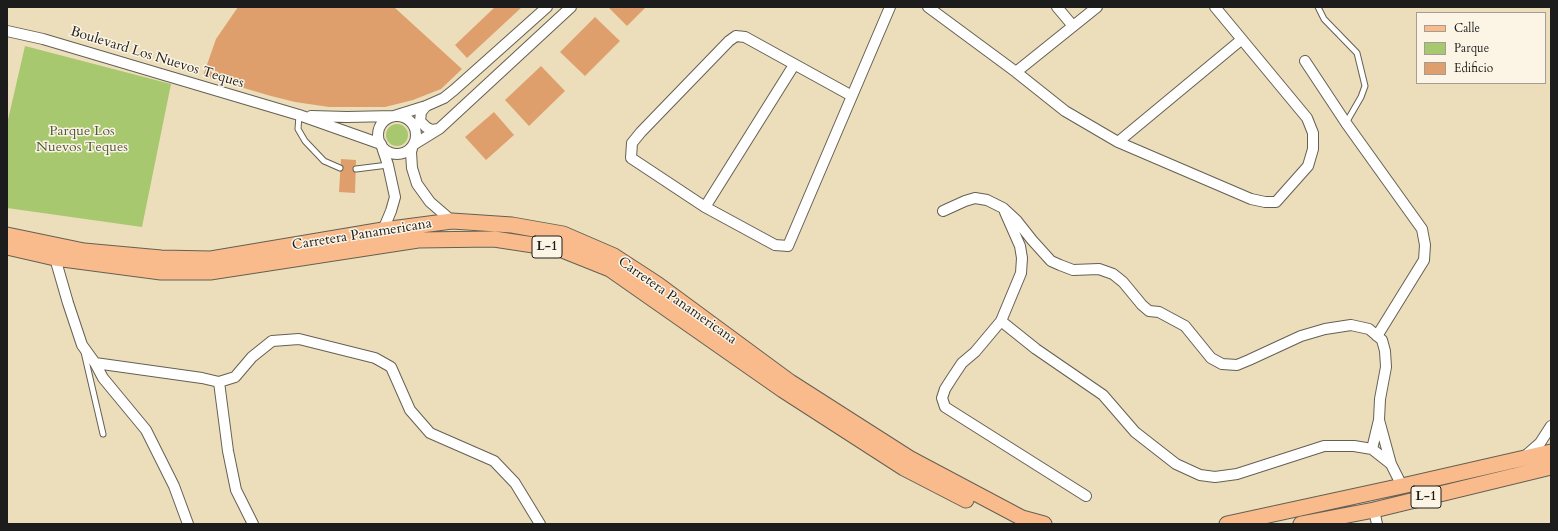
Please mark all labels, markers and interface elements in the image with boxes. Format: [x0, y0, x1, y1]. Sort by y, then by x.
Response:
legend [1416, 12, 1546, 84]
text: Calle [1454, 20, 1480, 36]
street label: Boulevard Los Nuevos Teques [68, 24, 246, 92]
text: Parque [1454, 40, 1489, 56]
text: Edificio [1454, 60, 1493, 76]
park label: Parque Los Nuevos Teques [36, 124, 128, 156]
street label: Carretera Panamericana [291, 216, 433, 254]
road number: L-1 [532, 236, 562, 258]
street label: Carretera Panamericana [614, 254, 740, 348]
road number: L-1 [1411, 486, 1441, 508]

